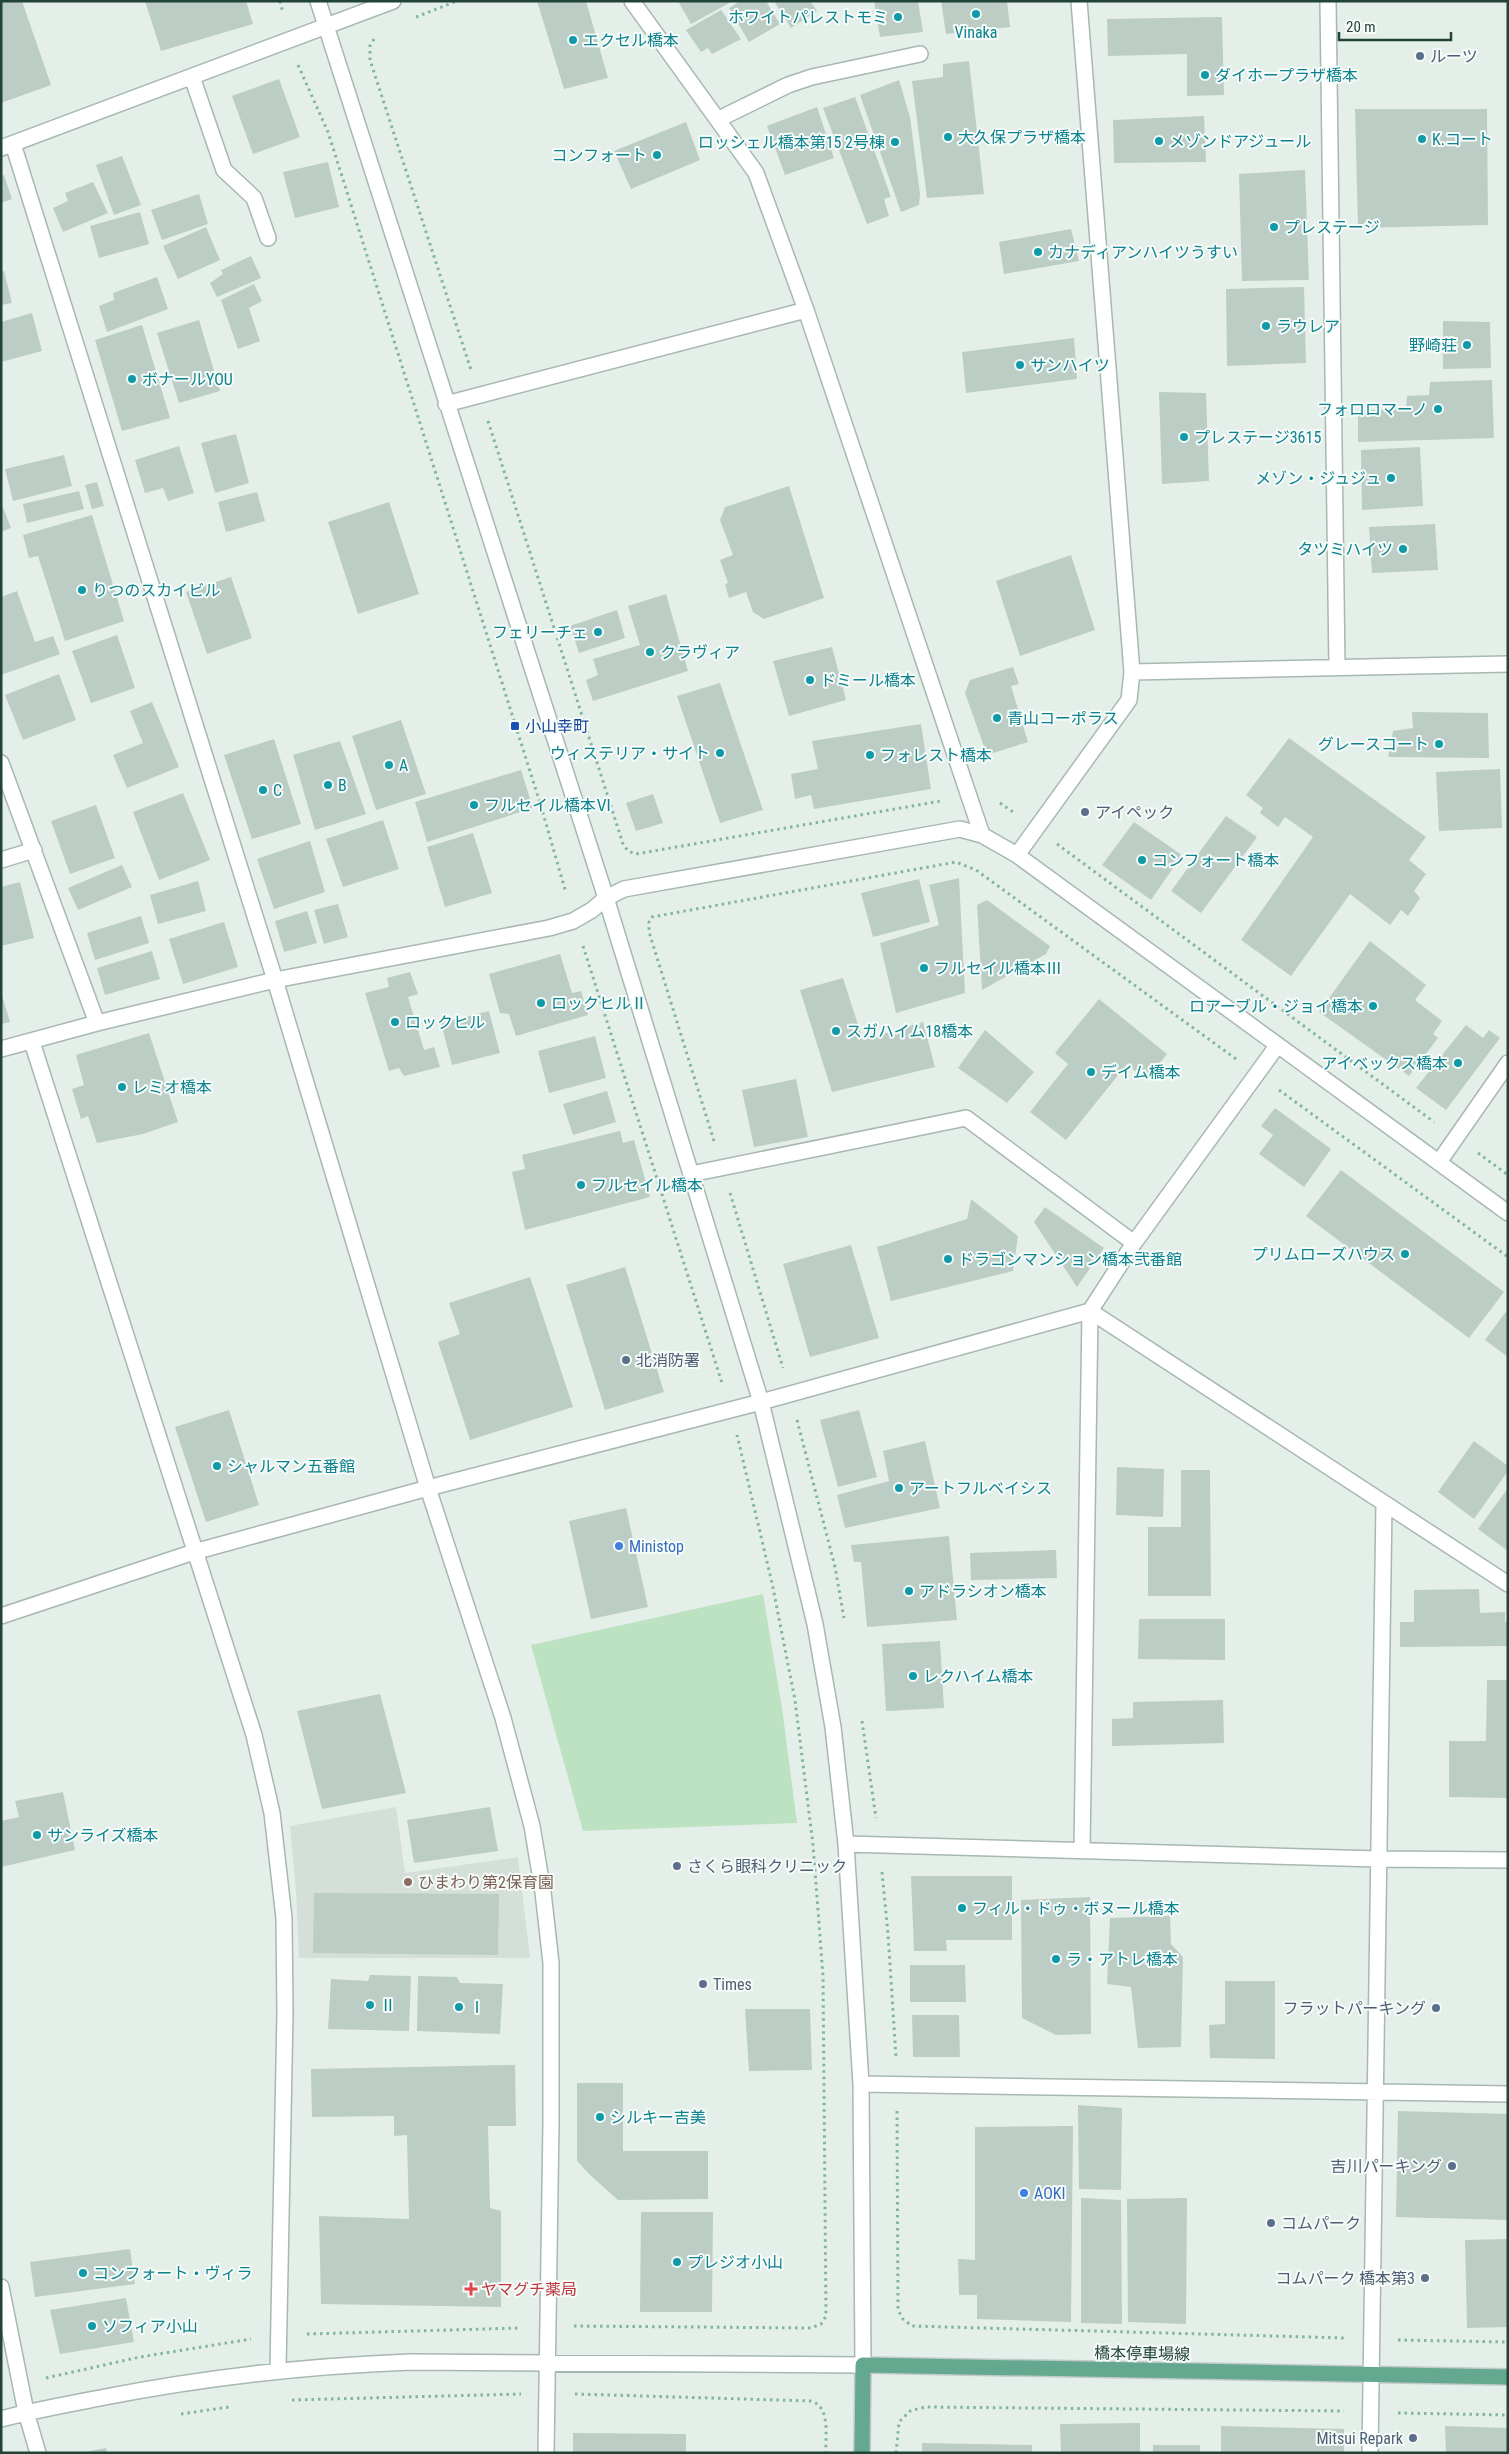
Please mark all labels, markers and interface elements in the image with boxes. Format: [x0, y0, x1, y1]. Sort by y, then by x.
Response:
place label: ホワイトパレストモミ [728, 8, 888, 27]
marker: Vinaka [970, 8, 982, 20]
scale bar [1339, 10, 1452, 42]
marker: ホワイトパレストモミ [892, 11, 904, 23]
text: 20 m [1346, 18, 1376, 36]
place label: Vinaka [955, 23, 997, 42]
place label: エクセル橋本 [583, 31, 679, 50]
marker: エクセル橋本 [567, 34, 579, 46]
place label: ルーツ [1430, 47, 1478, 66]
marker: ルーツ [1414, 50, 1426, 62]
place label: ダイホープラザ橋本 [1215, 66, 1358, 85]
marker: ダイホープラザ橋本 [1199, 69, 1211, 81]
place label: 大久保プラザ橋本 [958, 128, 1086, 147]
place label: K.コート [1432, 130, 1493, 149]
marker: 大久保プラザ橋本 [942, 131, 954, 143]
place label: メゾンドアジュール [1169, 132, 1311, 151]
place label: ロッシェル橋本第15 2号棟 [698, 133, 885, 152]
marker: K.コート [1416, 133, 1428, 145]
marker: メゾンドアジュール [1153, 135, 1165, 147]
marker: ロッシェル橋本第15 2号棟 [889, 136, 901, 148]
place label: コンフォート [551, 146, 647, 165]
marker: コンフォート [651, 149, 663, 161]
place label: プレステージ [1284, 218, 1380, 237]
marker: プレステージ [1268, 221, 1280, 233]
place label: カナディアンハイツうすい [1048, 243, 1238, 262]
marker: カナディアンハイツうすい [1032, 246, 1044, 258]
place label: ラウレア [1276, 317, 1340, 336]
marker: ラウレア [1260, 320, 1272, 332]
place label: 野崎荘 [1409, 336, 1457, 355]
marker: 野崎荘 [1461, 339, 1473, 351]
place label: サンハイツ [1030, 356, 1110, 375]
marker: サンハイツ [1014, 359, 1026, 371]
place label: ボナールYOU [142, 370, 233, 389]
marker: ボナールYOU [126, 373, 138, 385]
place label: フォロロマーノ [1317, 400, 1428, 419]
marker: フォロロマーノ [1432, 403, 1444, 415]
place label: プレステージ3615 [1194, 428, 1321, 447]
marker: プレステージ3615 [1178, 431, 1190, 443]
place label: メゾン・ジュジュ [1255, 469, 1381, 488]
marker: メゾン・ジュジュ [1385, 472, 1397, 484]
place label: タツミハイツ [1297, 540, 1393, 559]
marker: タツミハイツ [1397, 543, 1409, 555]
place label: りつのスカイビル [92, 581, 220, 600]
marker: りつのスカイビル [76, 584, 88, 596]
place label: フェリーチェ [492, 623, 588, 642]
marker: フェリーチェ [592, 626, 604, 638]
place label: クラヴィア [660, 643, 740, 662]
marker: クラヴィア [644, 646, 656, 658]
place label: ドミール橋本 [820, 671, 916, 690]
marker: ドミール橋本 [804, 674, 816, 686]
place label: 青山コーポラス [1007, 709, 1119, 728]
marker: 青山コーポラス [991, 712, 1003, 724]
place label: 小山幸町 [525, 717, 589, 736]
marker: 小山幸町 [509, 720, 521, 732]
place label: グレースコート [1318, 735, 1429, 754]
marker: グレースコート [1433, 738, 1445, 750]
place label: ウィステリア・サイト [550, 744, 710, 763]
place label: フォレスト橋本 [880, 746, 992, 765]
marker: ウィステリア・サイト [714, 747, 726, 759]
marker: フォレスト橋本 [864, 749, 876, 761]
place label: A [399, 756, 408, 775]
marker: A [383, 759, 395, 771]
place label: B [338, 776, 347, 795]
marker: B [322, 779, 334, 791]
place label: C [273, 781, 282, 800]
marker: C [257, 784, 269, 796]
place label: フルセイル橋本Ⅵ [484, 796, 612, 815]
marker: フルセイル橋本Ⅵ [468, 799, 480, 811]
place label: アイペック [1095, 803, 1174, 822]
marker: アイペック [1079, 806, 1091, 818]
place label: コンフォート橋本 [1152, 851, 1280, 870]
marker: コンフォート橋本 [1136, 854, 1148, 866]
place label: フルセイル橋本Ⅲ [934, 959, 1062, 978]
marker: フルセイル橋本Ⅲ [918, 962, 930, 974]
place label: ロックヒルⅡ [551, 994, 647, 1013]
marker: ロックヒルⅡ [535, 997, 547, 1009]
place label: ロアーブル・ジョイ橋本 [1189, 997, 1363, 1016]
marker: ロアーブル・ジョイ橋本 [1367, 1000, 1379, 1012]
place label: ロックヒル [405, 1013, 485, 1032]
marker: ロックヒル [389, 1016, 401, 1028]
place label: スガハイム18橋本 [846, 1022, 973, 1041]
marker: スガハイム18橋本 [830, 1025, 842, 1037]
place label: アイベックス橋本 [1321, 1054, 1448, 1073]
marker: アイベックス橋本 [1452, 1057, 1464, 1069]
place label: デイム橋本 [1101, 1063, 1181, 1082]
marker: デイム橋本 [1085, 1066, 1097, 1078]
place label: レミオ橋本 [132, 1078, 212, 1097]
marker: レミオ橋本 [116, 1081, 128, 1093]
place label: フルセイル橋本 [591, 1176, 703, 1195]
marker: フルセイル橋本 [575, 1179, 587, 1191]
place label: プリムローズハウス [1252, 1245, 1395, 1264]
marker: プリムローズハウス [1399, 1248, 1411, 1260]
place label: ドラゴンマンション橋本弐番館 [958, 1250, 1182, 1269]
marker: ドラゴンマンション橋本弐番館 [942, 1253, 954, 1265]
place label: 北消防署 [636, 1351, 700, 1370]
marker: 北消防署 [620, 1354, 632, 1366]
place label: シャルマン五番館 [227, 1457, 355, 1476]
marker: シャルマン五番館 [211, 1460, 223, 1472]
place label: アートフルベイシス [909, 1479, 1052, 1498]
marker: アートフルベイシス [893, 1482, 905, 1494]
place label: Ministop [629, 1537, 684, 1556]
marker: Ministop [613, 1540, 625, 1552]
place label: アドラシオン橋本 [919, 1582, 1047, 1601]
marker: アドラシオン橋本 [903, 1585, 915, 1597]
place label: レクハイム橋本 [923, 1667, 1034, 1686]
marker: レクハイム橋本 [907, 1670, 919, 1682]
place label: サンライズ橋本 [47, 1826, 159, 1845]
marker: サンライズ橋本 [31, 1829, 43, 1841]
place label: さくら眼科クリニック [687, 1857, 847, 1876]
marker: さくら眼科クリニック [671, 1860, 683, 1872]
place label: ひまわり第2保育園 [418, 1873, 554, 1892]
marker: ひまわり第2保育園 [402, 1876, 414, 1888]
place label: フィル・ドゥ・ボヌール橋本 [972, 1899, 1180, 1918]
marker: フィル・ドゥ・ボヌール橋本 [956, 1902, 968, 1914]
place label: ラ・アトレ橋本 [1066, 1950, 1178, 1969]
marker: ラ・アトレ橋本 [1050, 1953, 1062, 1965]
place label: Times [713, 1975, 752, 1994]
marker: Times [697, 1978, 709, 1990]
place label: Ⅱ [380, 1996, 396, 2015]
place label: Ⅰ [469, 1998, 485, 2017]
marker: Ⅱ [364, 1999, 376, 2011]
place label: フラットパーキング [1282, 1999, 1426, 2018]
marker: Ⅰ [453, 2001, 465, 2013]
marker: フラットパーキング [1430, 2002, 1442, 2014]
place label: シルキー吉美 [610, 2108, 706, 2127]
marker: シルキー吉美 [594, 2111, 606, 2123]
place label: 吉川パーキング [1330, 2157, 1442, 2176]
marker: 吉川パーキング [1446, 2160, 1458, 2172]
place label: AOKI [1034, 2184, 1065, 2203]
marker: AOKI [1018, 2187, 1030, 2199]
place label: コムパーク [1281, 2214, 1361, 2233]
marker: コムパーク [1265, 2217, 1277, 2229]
place label: プレジオ小山 [687, 2253, 783, 2272]
marker: プレジオ小山 [671, 2256, 683, 2268]
place label: コンフォート・ヴィラ [93, 2264, 253, 2283]
marker: コンフォート・ヴィラ [77, 2267, 89, 2279]
place label: コムパーク 橋本第3 [1275, 2269, 1415, 2288]
marker: コムパーク 橋本第3 [1419, 2272, 1431, 2284]
place label: ヤマグチ薬局 [481, 2280, 577, 2299]
marker: ヤマグチ薬局 [465, 2283, 477, 2295]
place label: ソフィア小山 [102, 2317, 198, 2336]
marker: ソフィア小山 [86, 2320, 98, 2332]
street label: 橋本停車場線 [1094, 2343, 1190, 2364]
place label: Mitsui Repark [1317, 2429, 1404, 2448]
marker: Mitsui Repark [1407, 2432, 1419, 2444]

